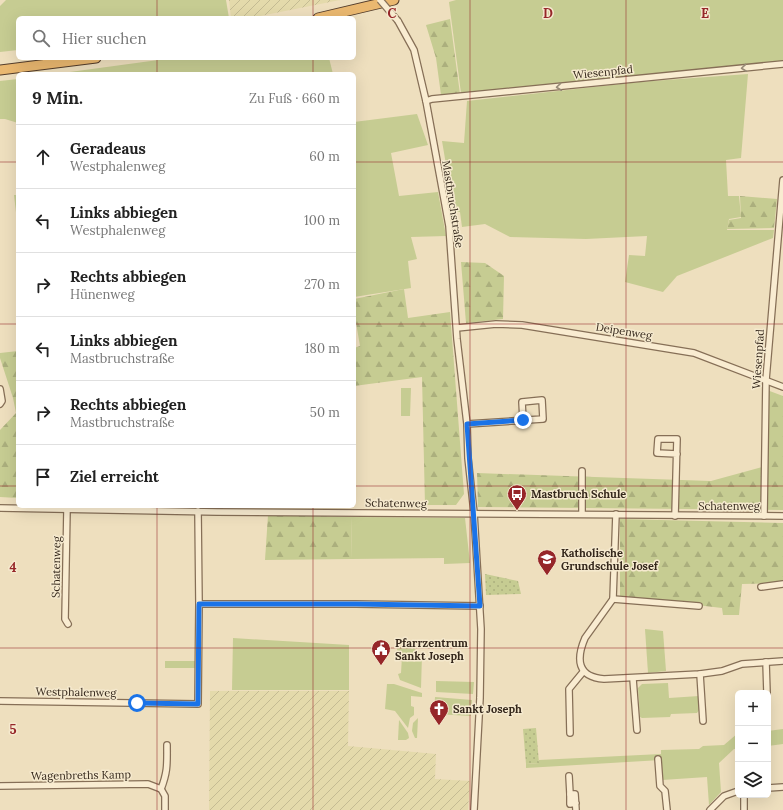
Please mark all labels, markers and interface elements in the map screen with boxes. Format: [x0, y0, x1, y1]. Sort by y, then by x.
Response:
text: C [388, 5, 397, 22]
text: D [543, 5, 553, 22]
text: E [701, 5, 709, 22]
search box [16, 16, 356, 60]
icon: search [30, 27, 52, 49]
text: Hier suchen [62, 29, 146, 48]
street label: Wiesenpfad [572, 62, 634, 82]
one-way arrow [741, 64, 747, 73]
one-way arrow [556, 82, 562, 91]
text: 9 Min. [32, 87, 83, 109]
text: Zu Fuß · 660 m [249, 90, 340, 107]
text: Geradeaus [70, 139, 146, 158]
icon: ahead [32, 146, 54, 168]
text: 60 m [309, 148, 340, 165]
text: Westphalenweg [70, 158, 166, 175]
street label: Mastbruchstraße [439, 159, 467, 249]
text: Links abbiegen [70, 203, 178, 222]
icon: left [32, 210, 54, 232]
text: 100 m [304, 212, 340, 229]
text: Westphalenweg [70, 222, 166, 239]
text: Rechts abbiegen [70, 267, 186, 286]
icon: right [32, 274, 54, 296]
text: 270 m [304, 276, 340, 293]
text: Hünenweg [70, 286, 135, 303]
street label: Deipenweg [595, 320, 654, 343]
street label: Wiesenpfad [749, 328, 767, 389]
text: Links abbiegen [70, 331, 178, 350]
icon: left [32, 338, 54, 360]
text: 180 m [305, 340, 340, 357]
text: Mastbruchstraße [70, 350, 175, 367]
text: Rechts abbiegen [70, 395, 186, 414]
icon: right [32, 402, 54, 424]
text: 50 m [310, 404, 340, 421]
route end [514, 411, 532, 429]
text: Mastbruchstraße [70, 414, 175, 431]
icon: arrive [32, 466, 54, 488]
text: Ziel erreicht [70, 467, 159, 486]
bus stop icon: Mastbruch Schule [506, 483, 528, 511]
place label: Mastbruch Schule [531, 487, 626, 501]
street label: Schatenweg [365, 495, 428, 511]
street label: Schatenweg [698, 499, 761, 513]
street label: Schatenweg [48, 535, 64, 598]
place label: Katholische Grundschule Josef [561, 546, 659, 573]
school or university icon: Katholische Grundschule Josef [536, 548, 558, 576]
text: 4 [9, 559, 17, 576]
place label: Pfarrzentrum Sankt Joseph [395, 636, 468, 663]
public building icon: Pfarrzentrum Sankt Joseph [370, 638, 392, 666]
street label: Westphalenweg [35, 684, 117, 700]
map controls [735, 690, 771, 798]
button: + [735, 690, 771, 726]
route start [128, 694, 146, 712]
church icon: Sankt Joseph [428, 698, 450, 726]
place label: Sankt Joseph [453, 702, 522, 716]
text: 5 [9, 721, 17, 738]
button: − [735, 726, 771, 762]
button: layers [735, 762, 771, 798]
street label: Wagenbreths Kamp [31, 767, 132, 783]

